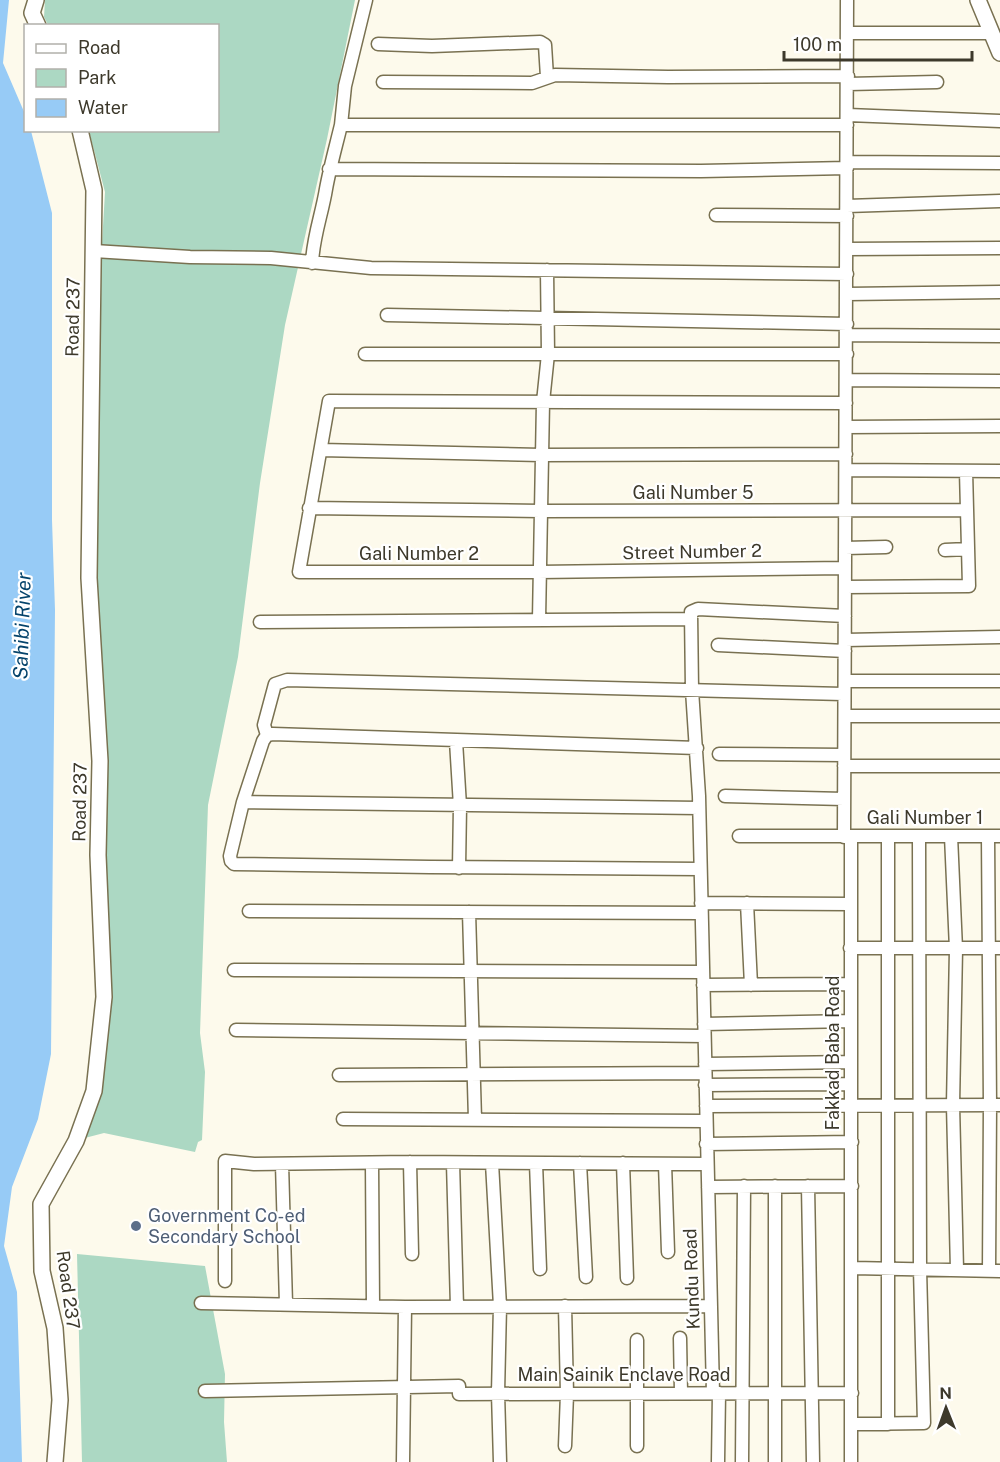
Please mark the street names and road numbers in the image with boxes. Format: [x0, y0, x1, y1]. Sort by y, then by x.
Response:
street label: Road 237 [61, 277, 84, 357]
street label: Gali Number 5 [633, 482, 753, 503]
street label: Street Number 2 [622, 540, 762, 563]
street label: Gali Number 2 [359, 543, 479, 564]
street label: Road 237 [68, 762, 91, 842]
street label: Gali Number 1 [867, 807, 983, 828]
street label: Fakkad Baba Road [822, 975, 843, 1131]
street label: Kundu Road [679, 1228, 704, 1330]
street label: Road 237 [53, 1249, 84, 1331]
street label: Main Sainik Enclave Road [517, 1364, 731, 1385]

